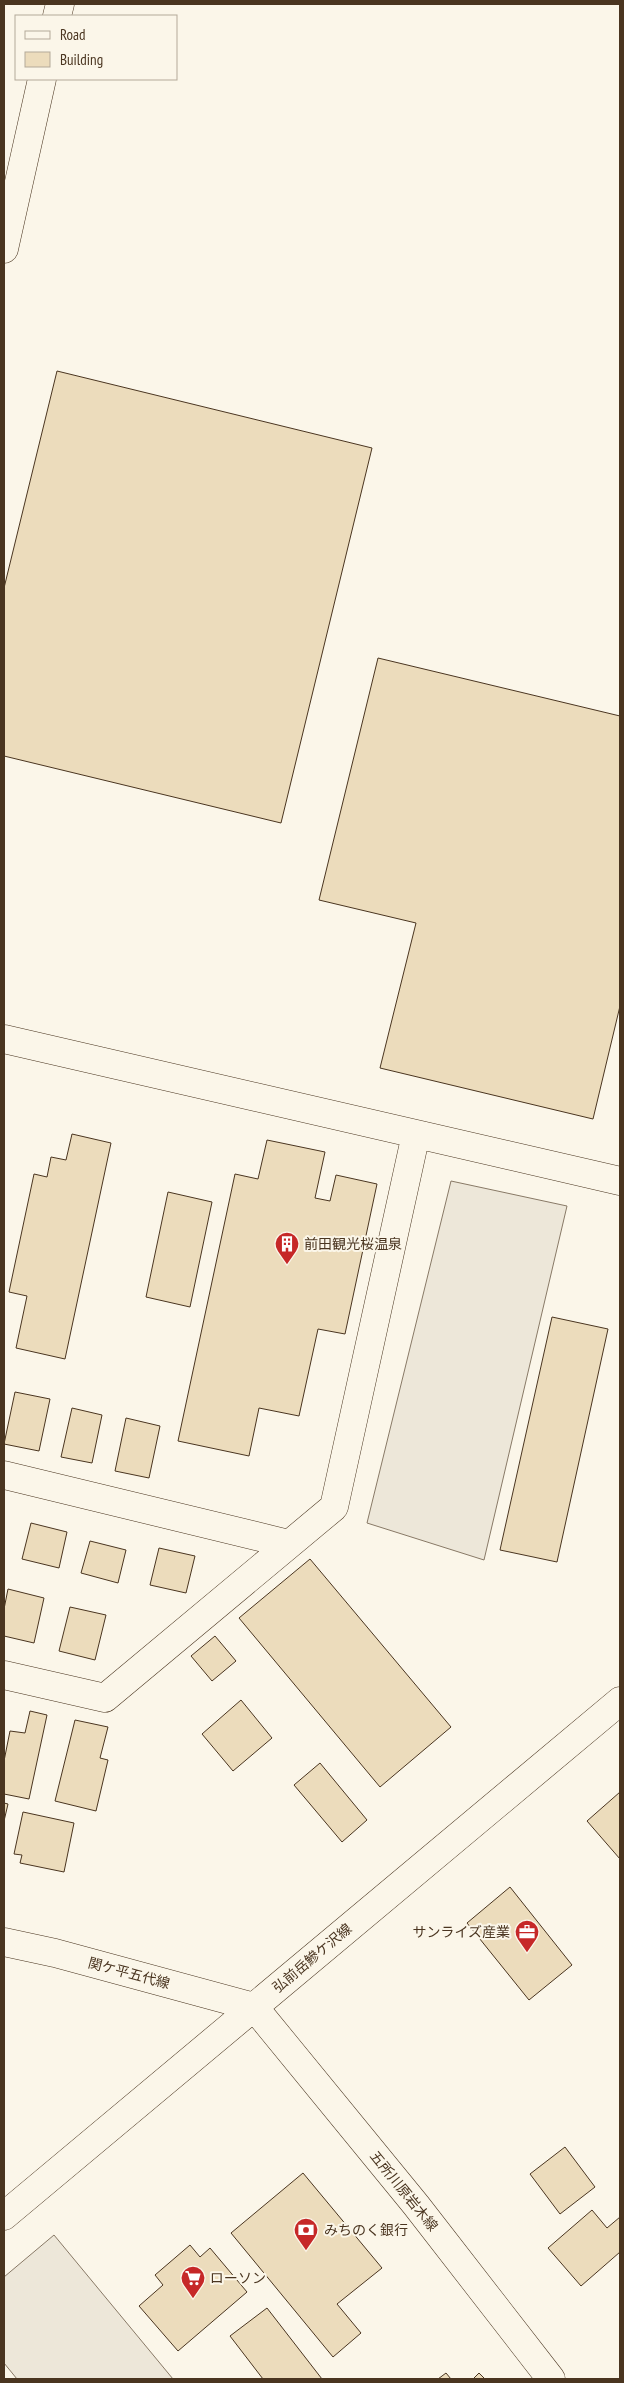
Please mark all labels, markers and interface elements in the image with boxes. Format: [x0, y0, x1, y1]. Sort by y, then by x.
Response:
legend [15, 15, 178, 80]
text: Road [60, 25, 86, 44]
text: Building [60, 50, 103, 69]
building icon: 前田観光桜温泉 [274, 1231, 300, 1265]
place label: 前田観光桜温泉 [304, 1235, 402, 1253]
office icon: サンライズ産業 [514, 1919, 540, 1953]
street label: 弘前岳鰺ケ沢線 [269, 1920, 355, 1996]
place label: サンライズ産業 [412, 1923, 510, 1941]
street label: 関ケ平五代線 [86, 1953, 172, 1993]
street label: 五所川原岩木線 [366, 2147, 442, 2235]
bank icon: みちのく銀行 [293, 2217, 319, 2251]
place label: みちのく銀行 [324, 2221, 408, 2239]
supermarket icon: ローソン [180, 2265, 206, 2299]
place label: ローソン [210, 2269, 266, 2287]

